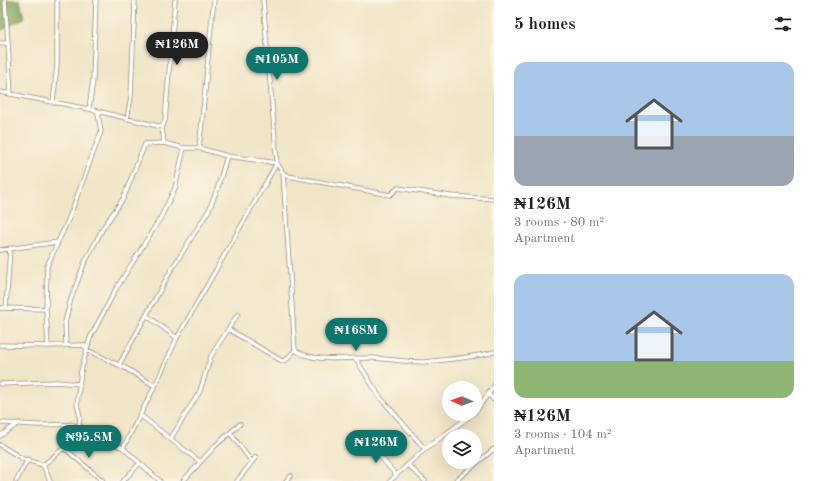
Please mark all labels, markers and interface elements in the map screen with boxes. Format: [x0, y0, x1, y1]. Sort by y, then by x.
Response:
icon: filters [772, 13, 794, 35]
text: 5 homes [514, 16, 576, 33]
pin: ₦126M [149, 32, 205, 66]
text: ₦126M [155, 38, 199, 51]
pin: ₦105M [249, 47, 305, 81]
text: ₦105M [255, 53, 299, 66]
icon: home [618, 88, 690, 160]
text: ₦126M [514, 196, 571, 213]
text: 3 rooms · 80 m² [514, 216, 604, 229]
text: Apartment [514, 232, 575, 245]
icon: home [618, 300, 690, 372]
pin: ₦168M [328, 318, 384, 352]
text: ₦168M [334, 324, 378, 337]
north arrow [442, 381, 482, 421]
map controls [442, 381, 482, 469]
text: ₦126M [514, 408, 571, 425]
pin: ₦95.8M [56, 425, 122, 459]
text: 3 rooms · 104 m² [514, 428, 612, 441]
button: layers [442, 429, 482, 469]
pin: ₦126M [348, 430, 404, 464]
text: ₦95.8M [65, 431, 113, 444]
text: ₦126M [354, 436, 398, 449]
text: Apartment [514, 444, 575, 457]

